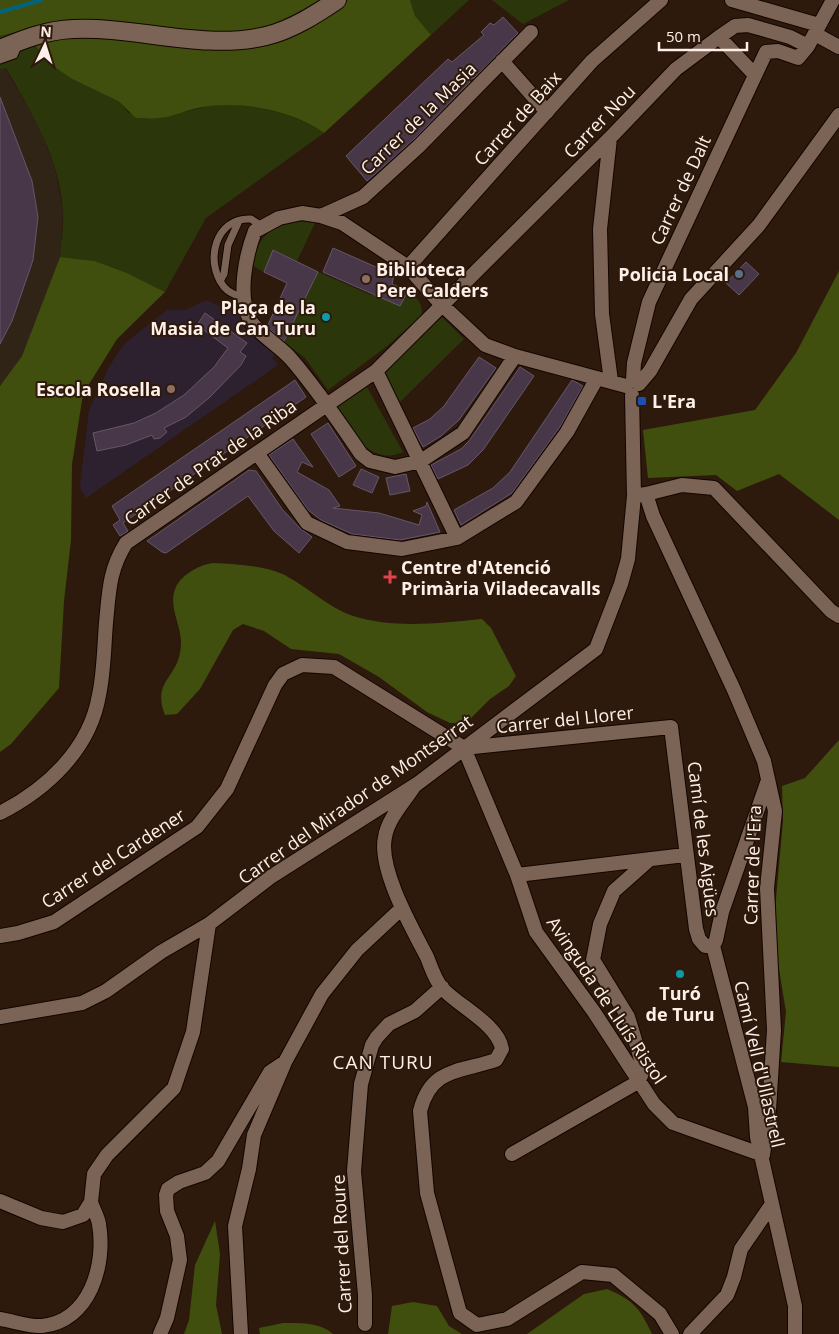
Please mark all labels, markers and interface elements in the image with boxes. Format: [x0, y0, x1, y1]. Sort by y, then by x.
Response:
north arrow [20, 20, 70, 70]
scale bar [659, 20, 746, 52]
text: N [40, 22, 52, 41]
text: 50 m [666, 26, 701, 46]
street label: Carrer de la Masia [355, 56, 481, 180]
street label: Carrer de Baix [468, 65, 566, 170]
street label: Carrer Nou [558, 79, 640, 163]
street label: Carrer de Dalt [644, 131, 716, 249]
place label: Biblioteca Pere Calders [376, 257, 488, 302]
place label: Policia Local [618, 262, 729, 286]
marker: Policia Local [733, 268, 745, 280]
marker: Biblioteca Pere Calders [360, 273, 372, 285]
place label: Plaça de la Masia de Can Turu [150, 295, 316, 340]
marker: Plaça de la Masia de Can Turu [320, 311, 332, 323]
place label: Escola Rosella [36, 377, 161, 401]
marker: Escola Rosella [165, 383, 177, 395]
place label: L'Era [652, 389, 696, 413]
street label: Carrer de Prat de la Riba [119, 393, 301, 531]
marker: L'Era [636, 395, 648, 407]
place label: Centre d'Atenció Primària Viladecavalls [401, 555, 601, 600]
marker: Centre d'Atenció Primària Viladecavalls [383, 570, 397, 584]
street label: Carrer del Llorer [495, 700, 636, 738]
street label: Carrer del Mirador de Montserrat [233, 709, 477, 889]
street label: Camí de les Aigües [683, 760, 725, 918]
street label: Carrer del Cardener [36, 802, 190, 914]
street label: Carrer de l'Era [738, 805, 766, 925]
street label: Avinguda de Lluís Ristol [542, 912, 672, 1088]
marker: Turó de Turu [674, 968, 686, 980]
street label: Camí Vell d'Ullastrell [729, 978, 791, 1150]
place label: Turó de Turu [646, 981, 714, 1026]
district label: CAN TURU [332, 1049, 434, 1075]
street label: Carrer del Roure [325, 1174, 357, 1314]

